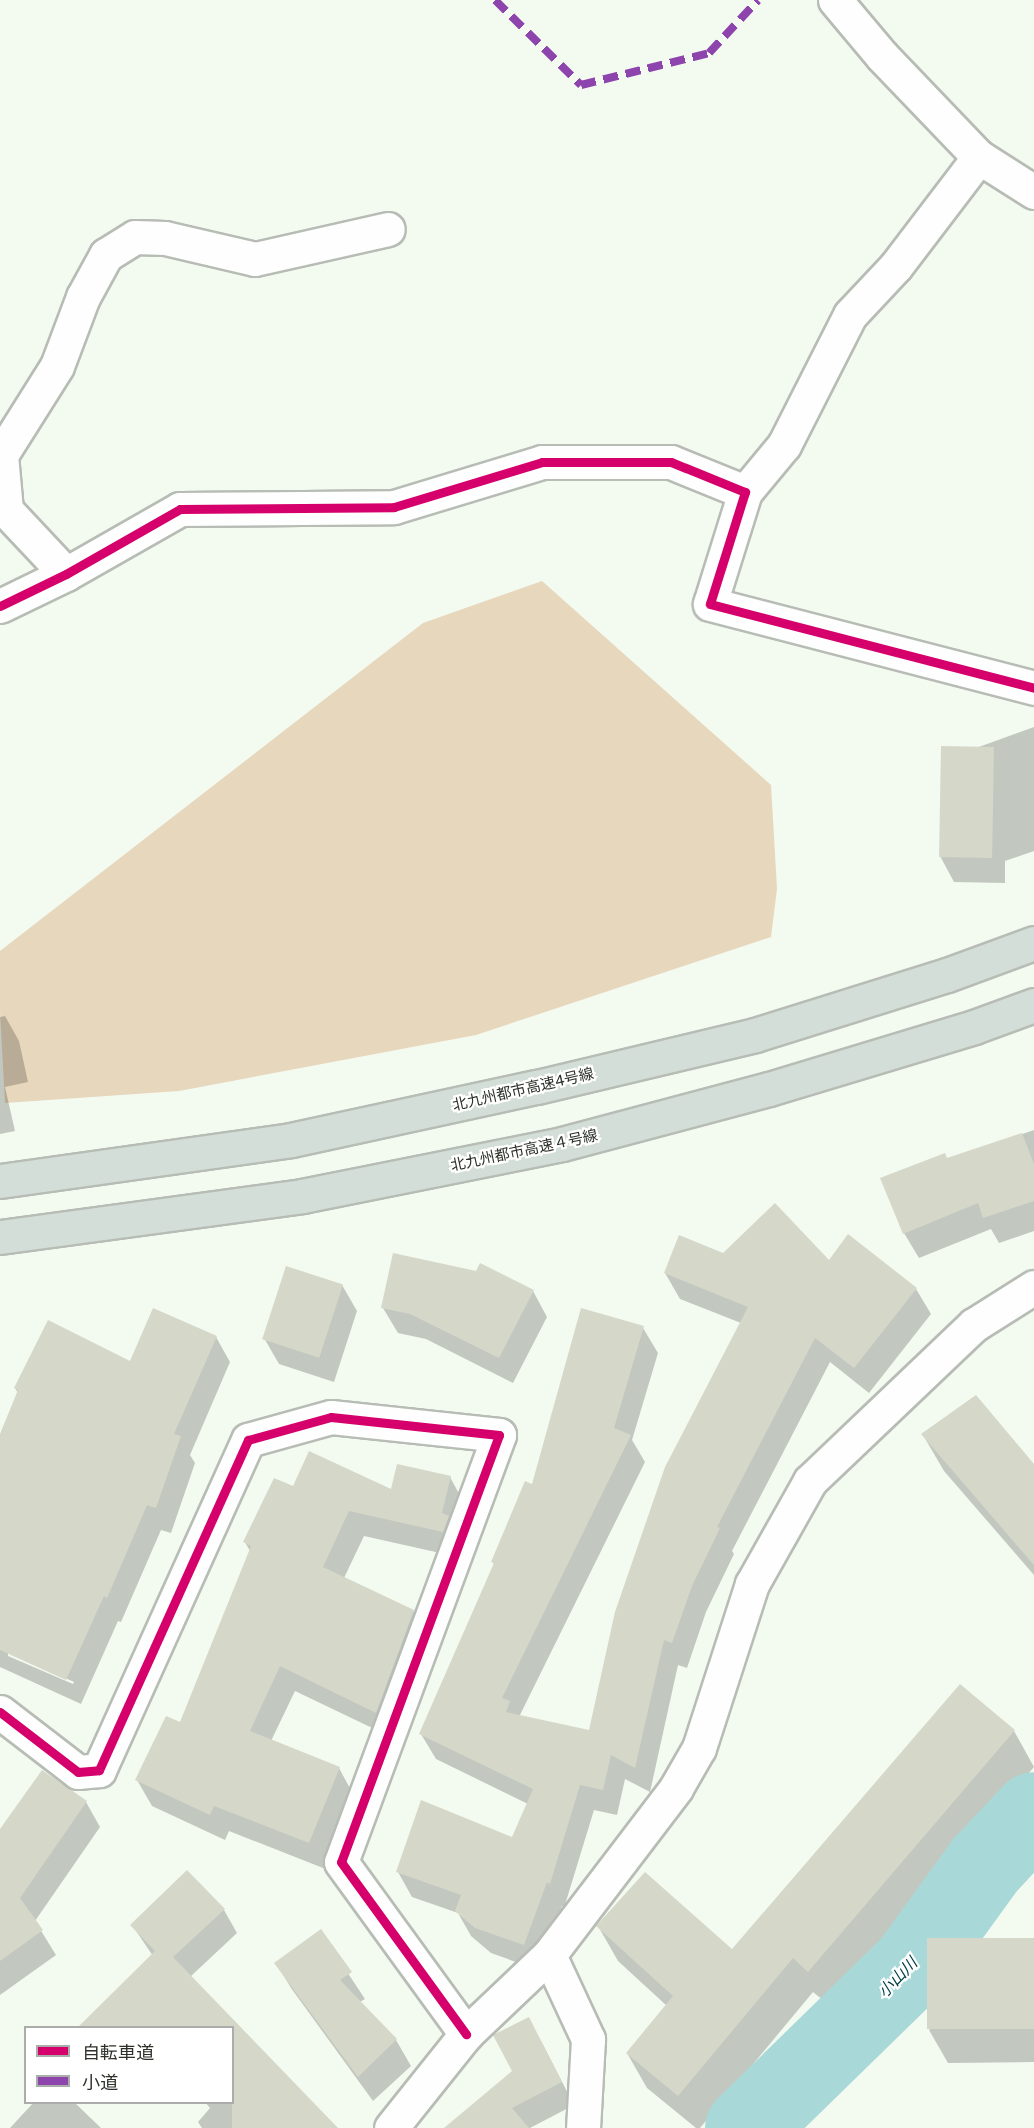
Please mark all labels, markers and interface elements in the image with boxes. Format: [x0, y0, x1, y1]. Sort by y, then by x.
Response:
street label: 北九州都市高速4号線 [451, 1064, 595, 1114]
street label: 北九州都市高速４号線 [449, 1126, 599, 1174]
water label: 小山川 [874, 1954, 922, 2002]
legend [24, 2026, 234, 2104]
text: 自転車道 [82, 2042, 154, 2063]
text: 小道 [82, 2072, 118, 2093]

